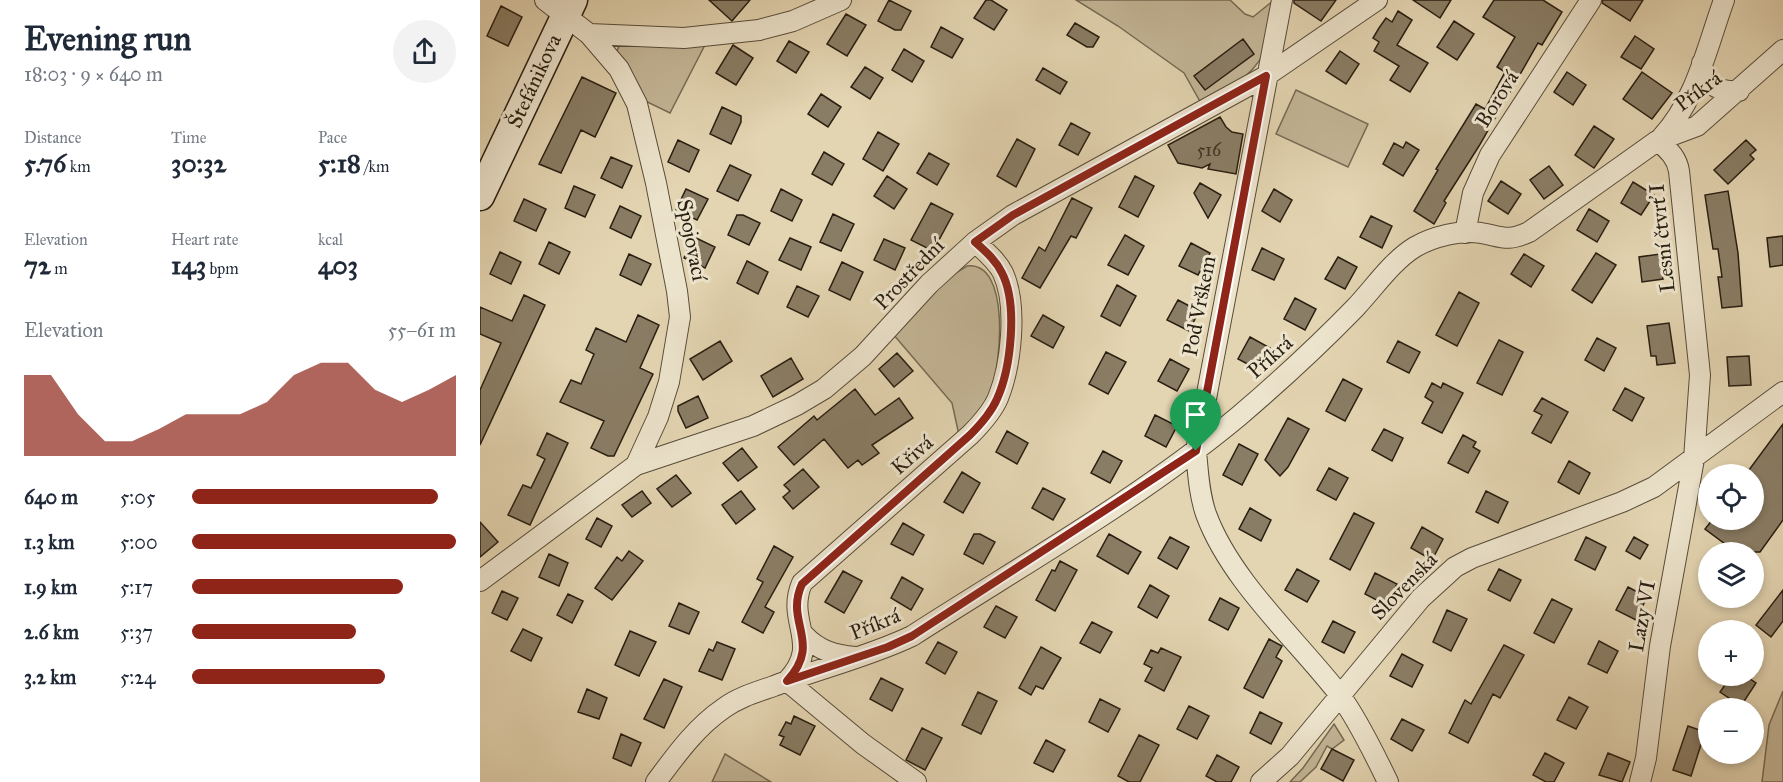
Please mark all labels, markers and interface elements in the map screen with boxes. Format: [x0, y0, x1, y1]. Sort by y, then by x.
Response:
text: Evening run [24, 19, 191, 59]
button: share [393, 20, 456, 83]
street label: Štefánikova [501, 30, 567, 132]
text: 18:03 · 9 × 640 m [24, 62, 163, 86]
street label: Příkrá [1669, 65, 1727, 117]
street label: Borová [1470, 66, 1524, 132]
text: Distance [24, 128, 81, 147]
text: Time [171, 128, 206, 147]
text: Pace [318, 128, 347, 147]
house number: 516 [1197, 139, 1222, 161]
text: 5.76 [24, 147, 66, 179]
text: 30:32 [171, 147, 226, 179]
text: 5:18 [318, 147, 361, 179]
text: km [66, 157, 91, 176]
text: /km [361, 157, 389, 176]
street label: Lesní čtvrť I [1643, 182, 1681, 294]
street label: Spojovací [671, 197, 713, 284]
text: Elevation [24, 230, 88, 249]
text: Heart rate [171, 230, 238, 249]
text: kcal [318, 230, 343, 249]
street label: Prostřední [869, 232, 950, 315]
text: 72 [24, 249, 51, 281]
text: 143 [171, 249, 206, 281]
text: 403 [318, 249, 358, 281]
street label: Pod Vrškem [1177, 253, 1222, 358]
text: m [51, 259, 68, 278]
text: bpm [206, 259, 239, 278]
text: Elevation [24, 318, 103, 342]
text: 55–61 m [388, 318, 456, 342]
street label: Příkrá [1242, 330, 1298, 384]
pin [1170, 389, 1221, 451]
icon: arrive [1179, 398, 1212, 431]
street label: Křivá [886, 430, 938, 480]
map controls [1698, 464, 1764, 764]
button: locate [1698, 464, 1764, 530]
text: 640 m [24, 485, 78, 509]
text: 5:05 [120, 485, 155, 509]
text: 1.3 km [24, 530, 74, 554]
text: 5:00 [120, 530, 158, 554]
button: layers [1698, 542, 1764, 608]
street label: Slovenská [1365, 547, 1443, 625]
text: 1.9 km [24, 575, 77, 599]
text: 5:17 [120, 575, 153, 599]
street label: Lazy VI [1623, 578, 1661, 654]
street label: Příkrá [846, 602, 904, 646]
text: 2.6 km [24, 620, 79, 644]
text: 5:37 [120, 620, 153, 644]
button: + [1698, 620, 1764, 686]
text: 3.2 km [24, 665, 76, 689]
text: 5:24 [120, 665, 155, 689]
button: − [1698, 698, 1764, 764]

